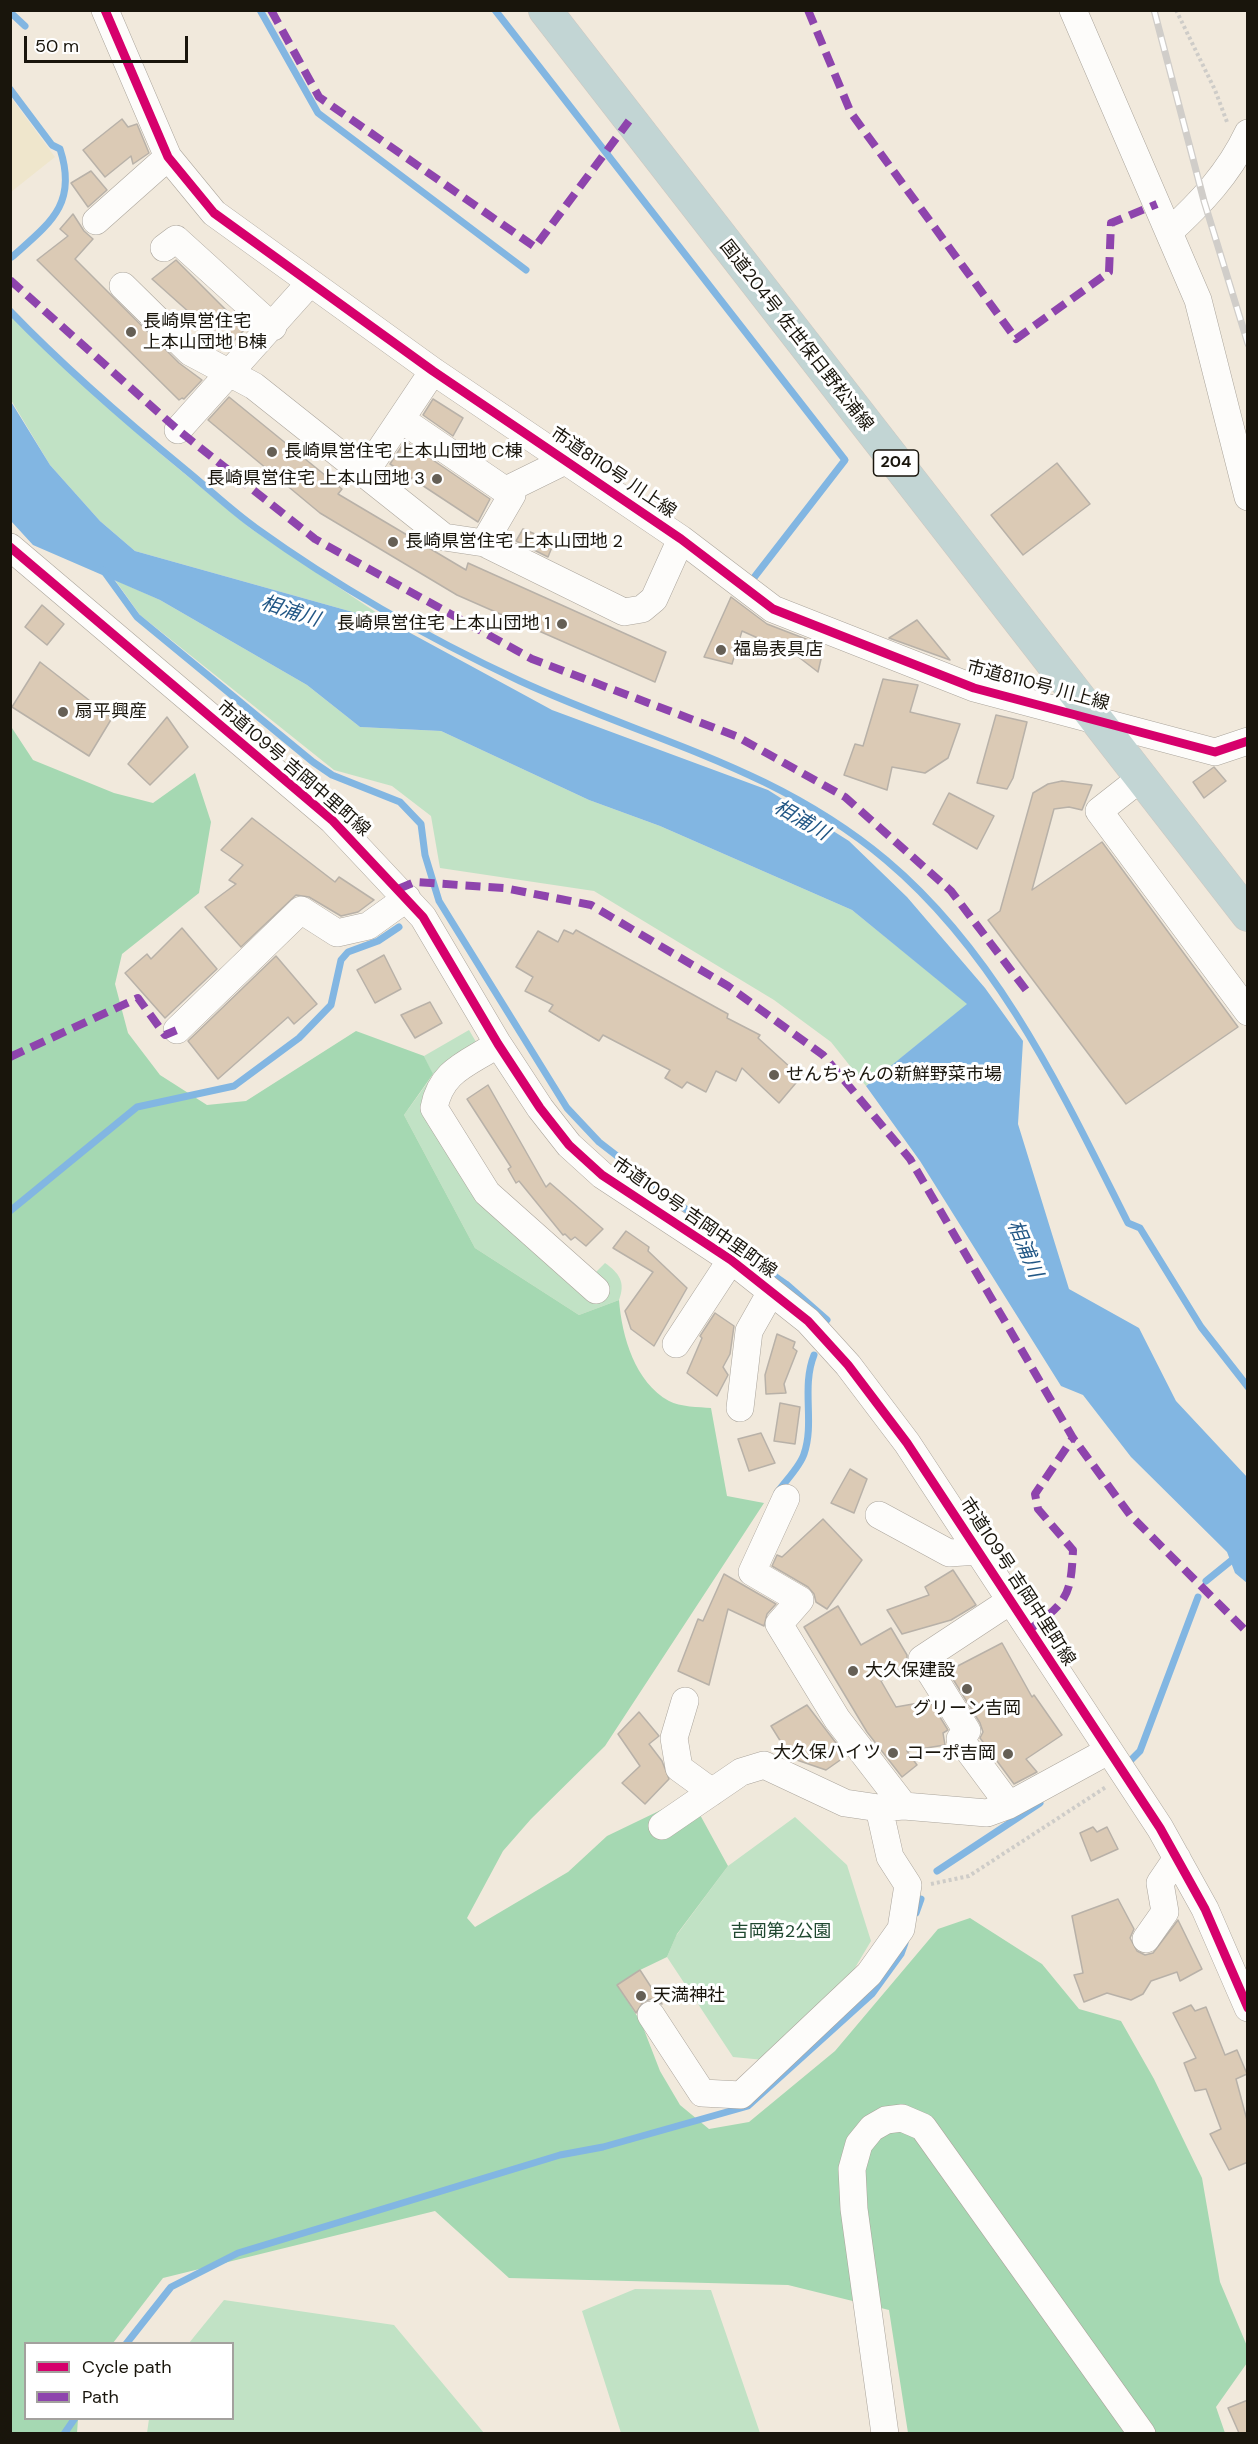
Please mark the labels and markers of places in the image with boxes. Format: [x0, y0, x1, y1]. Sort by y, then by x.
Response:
place label: 長崎県営住宅 上本山団地 B棟 [143, 311, 267, 354]
marker: 長崎県営住宅 上本山団地 B棟 [124, 325, 138, 339]
place label: 長崎県営住宅 上本山団地 C棟 [284, 441, 522, 463]
marker: 長崎県営住宅 上本山団地 C棟 [265, 445, 279, 459]
place label: 長崎県営住宅 上本山団地 3 [207, 468, 425, 490]
marker: 長崎県営住宅 上本山団地 3 [430, 472, 444, 486]
place label: 長崎県営住宅 上本山団地 2 [405, 531, 623, 553]
marker: 長崎県営住宅 上本山団地 2 [386, 535, 400, 549]
place label: 長崎県営住宅 上本山団地 1 [337, 613, 550, 635]
marker: 長崎県営住宅 上本山団地 1 [555, 617, 569, 631]
place label: 福島表具店 [733, 639, 823, 661]
marker: 福島表具店 [714, 643, 728, 657]
place label: 扇平興産 [75, 701, 147, 723]
marker: 扇平興産 [56, 705, 70, 719]
place label: せんちゃんの新鮮野菜市場 [786, 1064, 1002, 1086]
marker: せんちゃんの新鮮野菜市場 [767, 1068, 781, 1082]
place label: 大久保建設 [865, 1660, 955, 1682]
marker: 大久保建設 [846, 1664, 860, 1678]
marker: グリーン吉岡 [960, 1682, 974, 1696]
place label: グリーン吉岡 [913, 1698, 1021, 1720]
place label: 大久保ハイツ [773, 1742, 881, 1764]
place label: コーポ吉岡 [906, 1743, 996, 1765]
marker: 大久保ハイツ [886, 1746, 900, 1760]
marker: コーポ吉岡 [1001, 1747, 1015, 1761]
place label: 天満神社 [653, 1985, 725, 2007]
marker: 天満神社 [634, 1989, 648, 2003]

